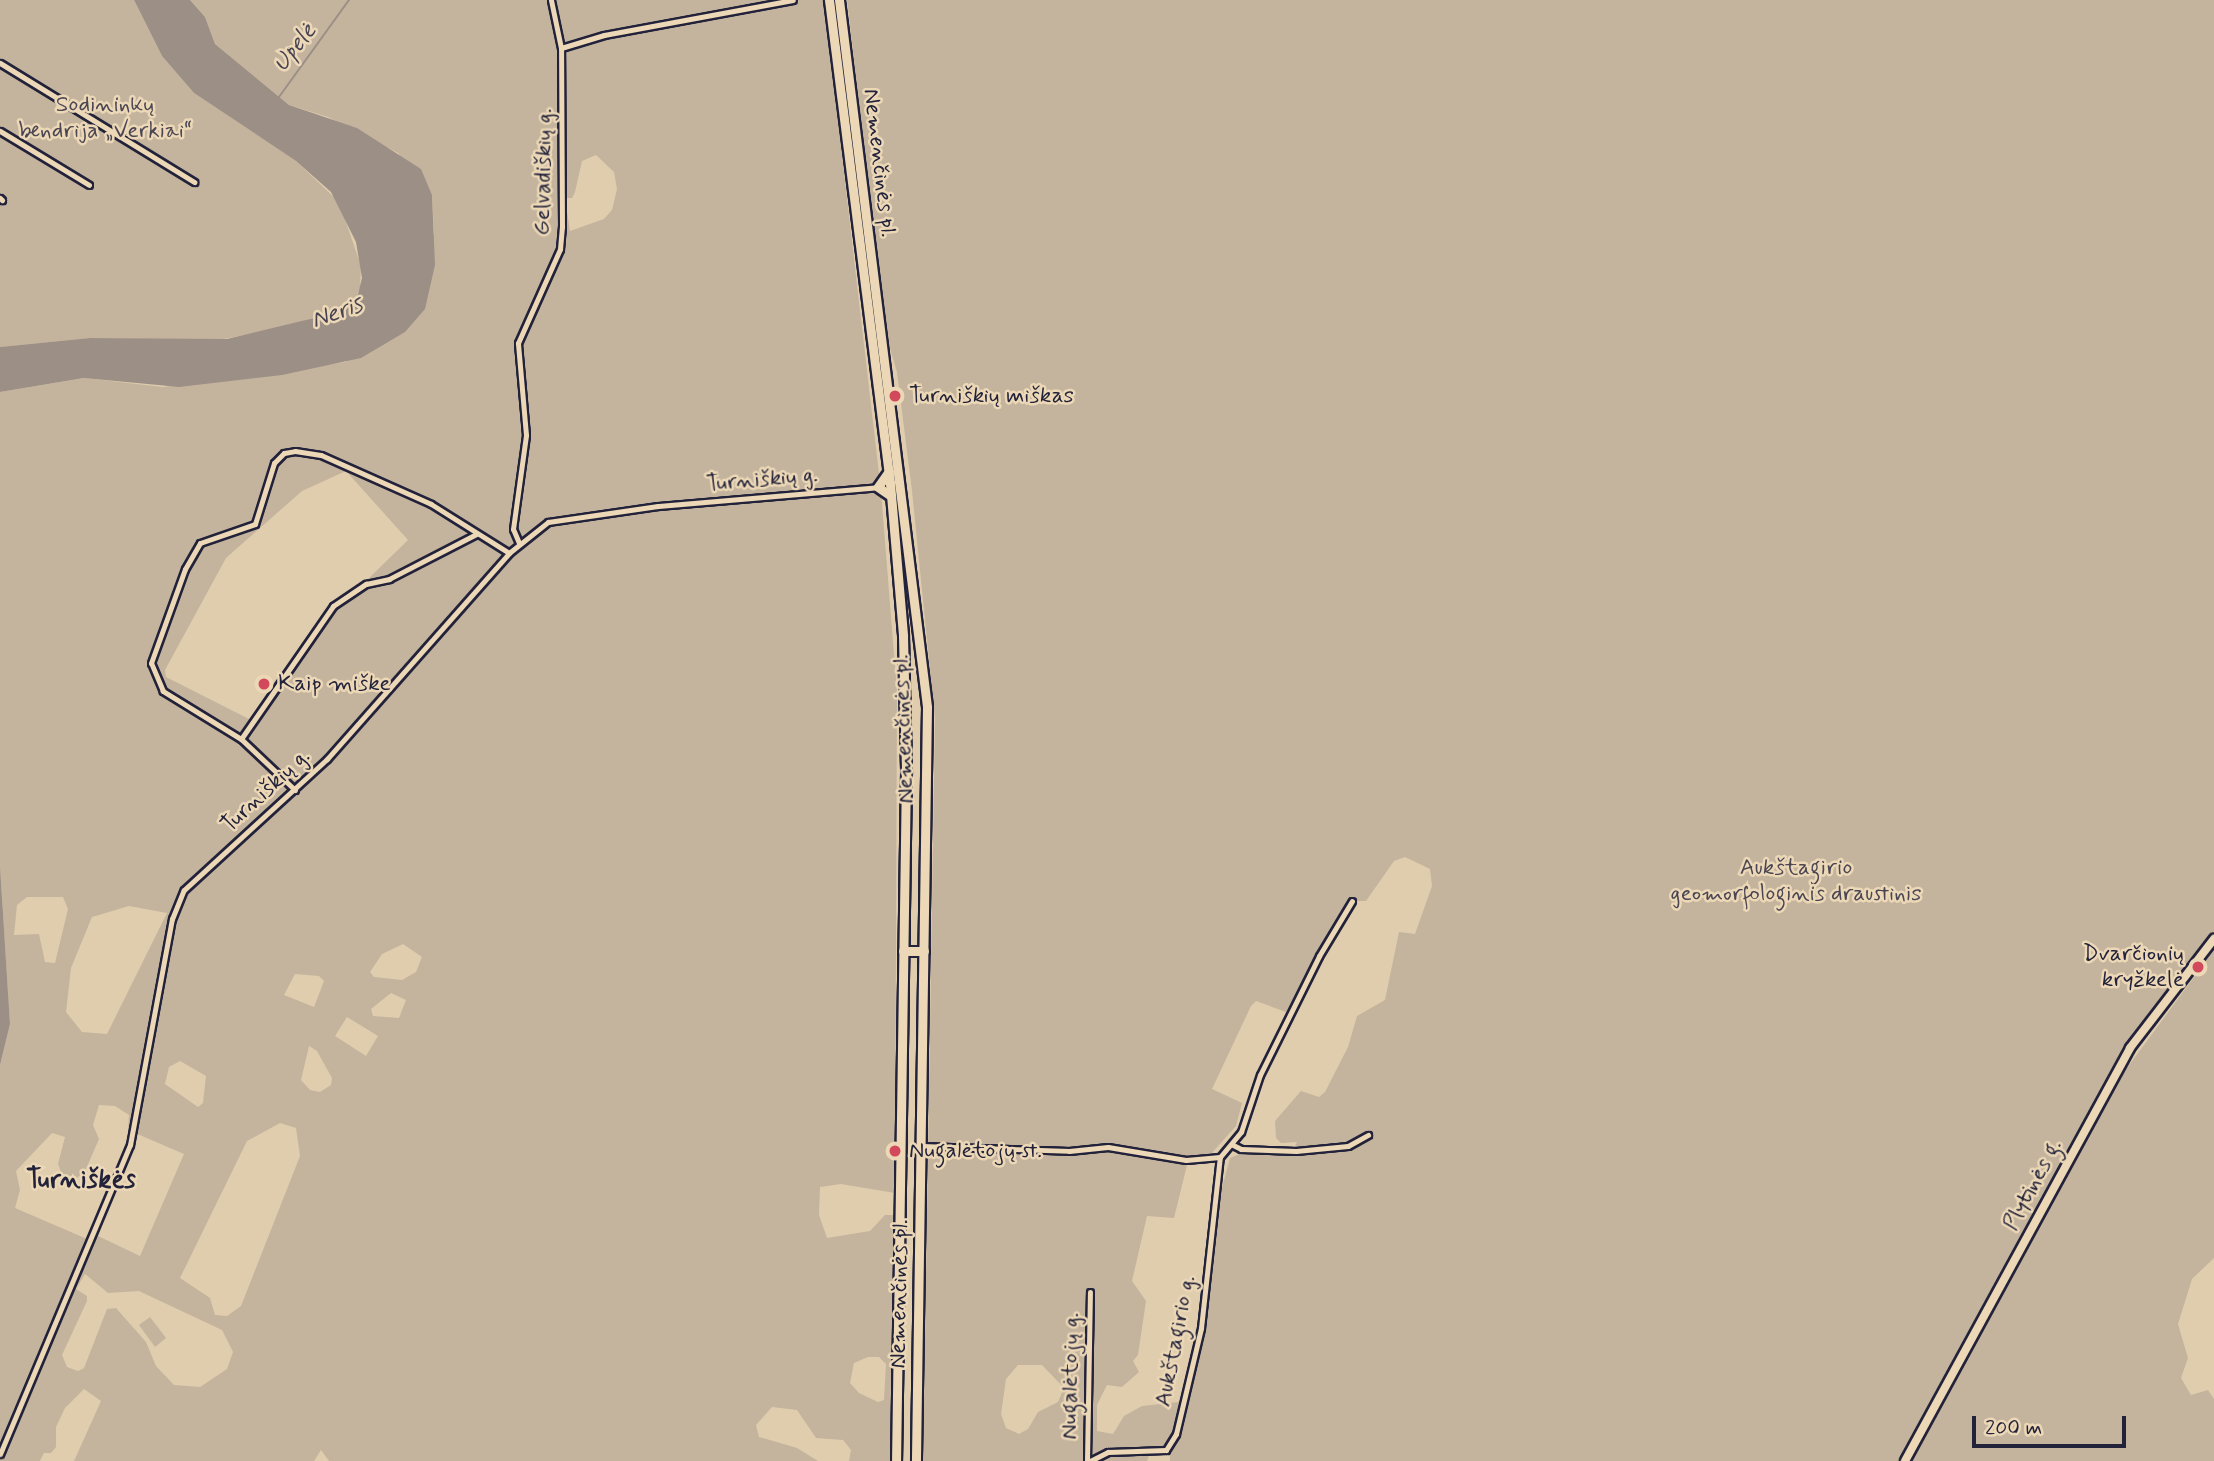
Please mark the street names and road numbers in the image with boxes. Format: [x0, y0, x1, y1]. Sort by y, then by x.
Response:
street label: Nemenčinės pl. [856, 87, 902, 239]
street label: Gelvadiškių g. [529, 108, 559, 236]
street label: Turniškių g. [705, 461, 819, 499]
street label: Nemenčinės pl. [888, 654, 920, 804]
street label: Turniškių g. [216, 743, 316, 839]
street label: Plytinės g. [1998, 1135, 2068, 1235]
street label: Nemenčinės pl. [885, 1219, 915, 1369]
street label: Aukštagirio g. [1150, 1273, 1202, 1409]
street label: Nugalėtojų g. [1056, 1312, 1086, 1440]

